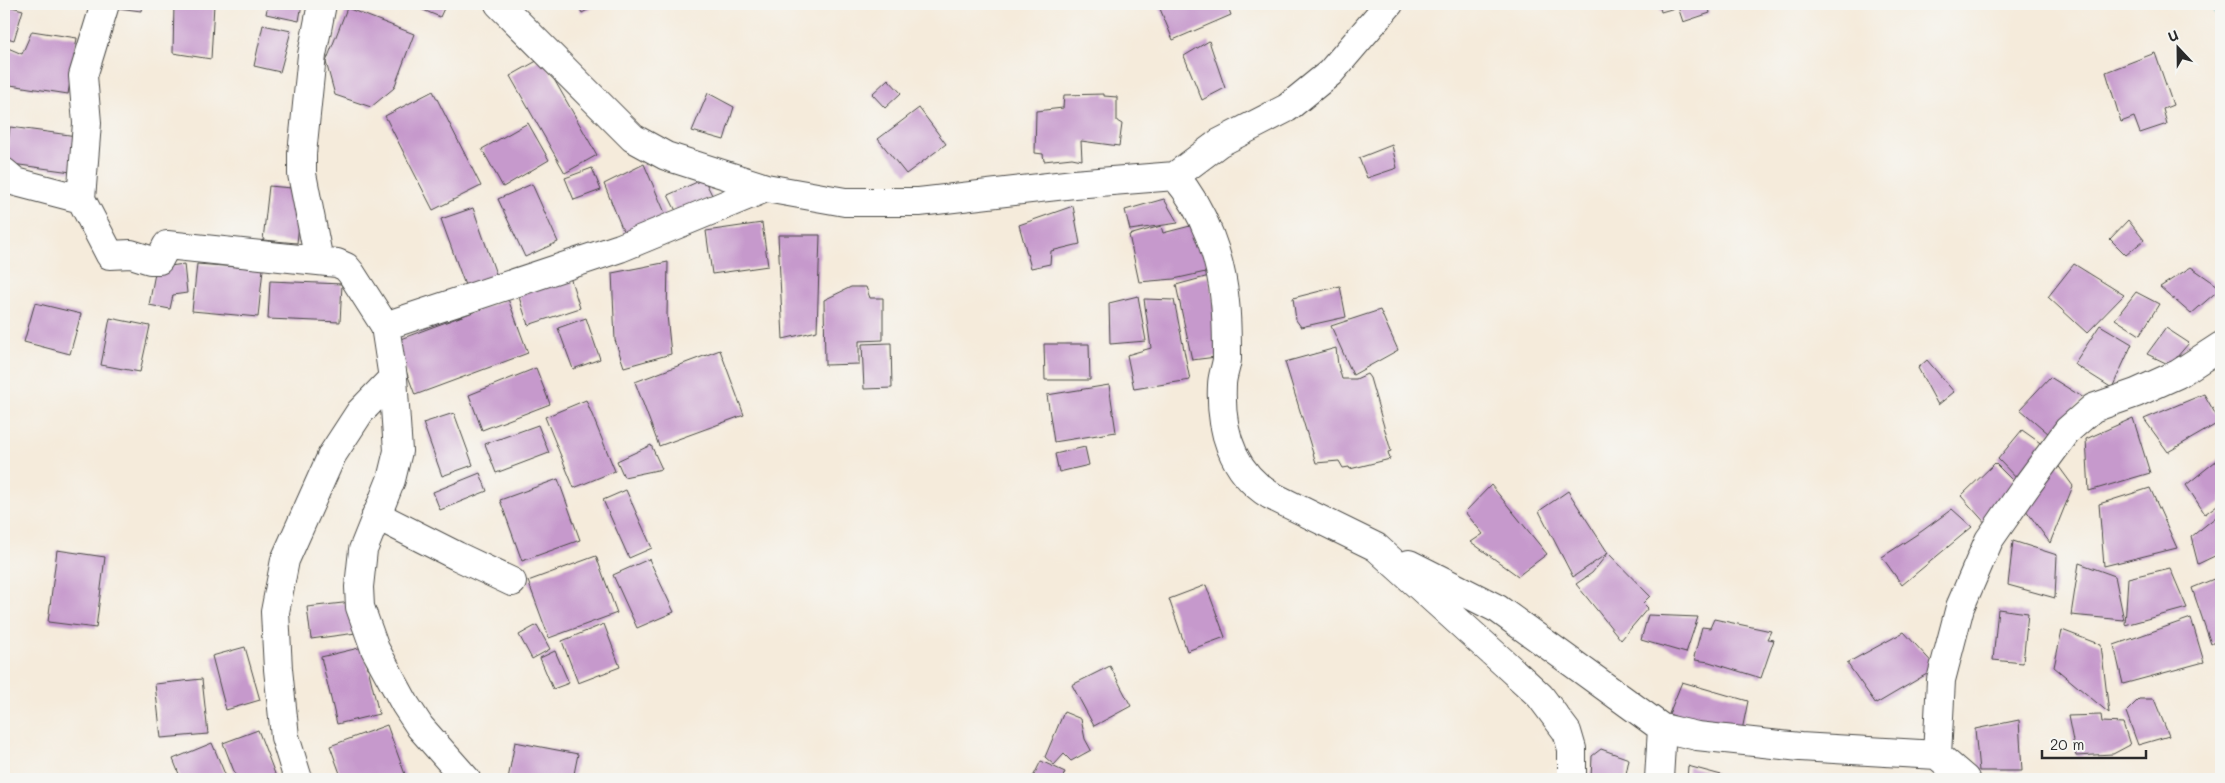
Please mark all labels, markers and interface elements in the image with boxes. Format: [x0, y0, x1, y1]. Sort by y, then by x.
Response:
north arrow [2152, 22, 2202, 72]
text: U [2165, 25, 2181, 46]
scale bar [2042, 728, 2146, 760]
text: 20 m [2050, 734, 2084, 754]

